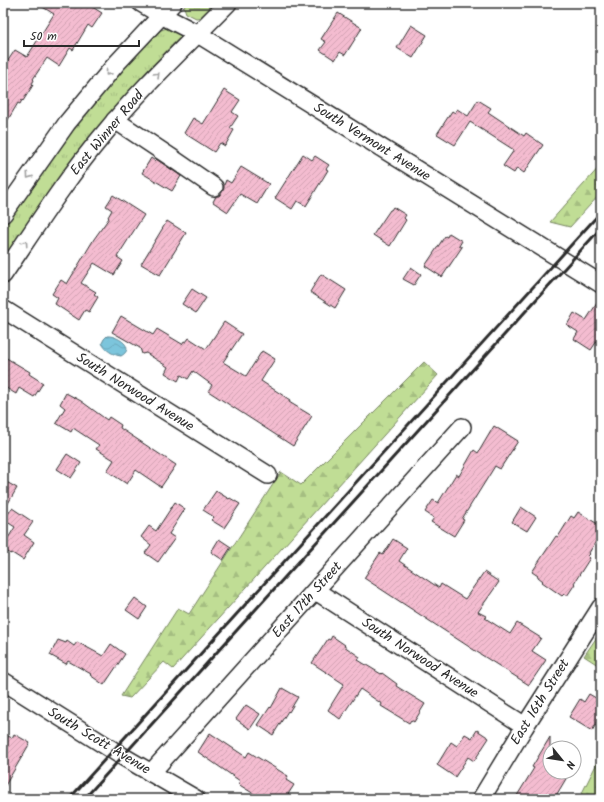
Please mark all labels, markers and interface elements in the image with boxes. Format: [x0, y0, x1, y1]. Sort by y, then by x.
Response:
scale bar [24, 22, 139, 48]
text: 50 m [30, 27, 57, 46]
one-way arrow [106, 68, 113, 76]
one-way arrow [152, 72, 160, 80]
street label: East Winner Road [65, 85, 150, 181]
street label: South Vermont Avenue [309, 97, 436, 187]
one-way arrow [26, 172, 34, 179]
one-way arrow [20, 240, 28, 247]
street label: South Norwood Avenue [72, 347, 199, 438]
street label: East 17th Street [266, 556, 348, 643]
street label: South Norwood Avenue [357, 612, 483, 704]
street label: East 16th Street [505, 654, 576, 749]
street label: South Scott Avenue [43, 702, 155, 781]
north arrow [542, 740, 582, 780]
text: N [560, 757, 579, 772]

